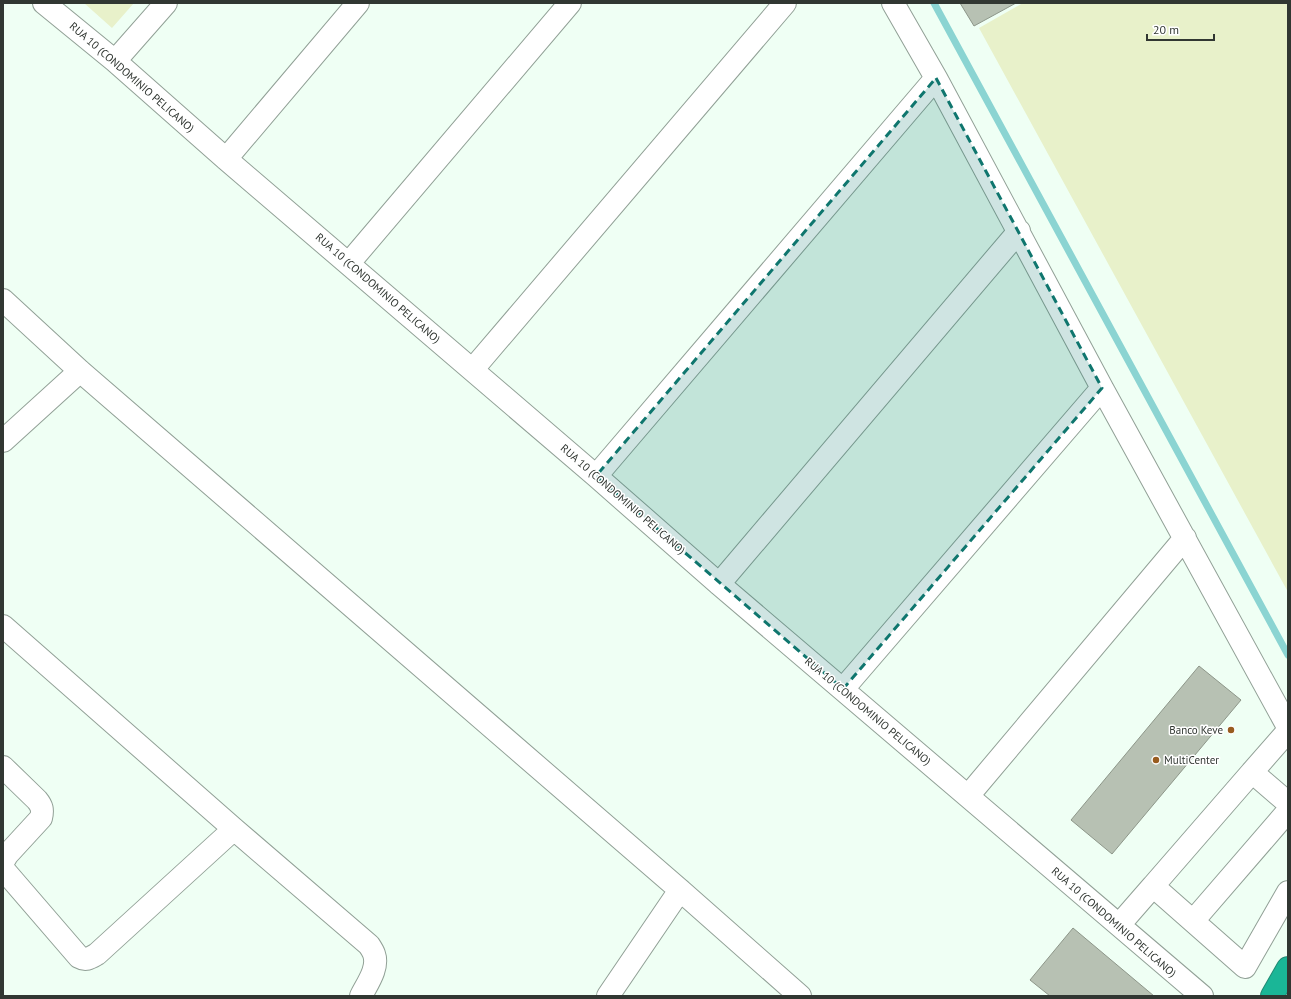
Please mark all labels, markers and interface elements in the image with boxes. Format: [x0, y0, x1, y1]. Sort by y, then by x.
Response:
scale bar [1147, 16, 1214, 42]
street label: RUA 10 (CONDOMINIO PELICANO) [67, 19, 197, 135]
text: 20 m [1153, 22, 1179, 37]
street label: RUA 10 (CONDOMINIO PELICANO) [313, 230, 443, 346]
street label: RUA 10 (CONDOMINIO PELICANO) [558, 441, 688, 557]
street label: RUA 10 (CONDOMINIO PELICANO) [802, 654, 934, 768]
place label: Banco Keve [1169, 723, 1223, 737]
marker: Banco Keve [1226, 725, 1236, 735]
place label: MultiCenter [1164, 753, 1219, 767]
marker: MultiCenter [1151, 755, 1161, 765]
street label: RUA 10 (CONDOMINIO PELICANO) [1049, 864, 1179, 980]

